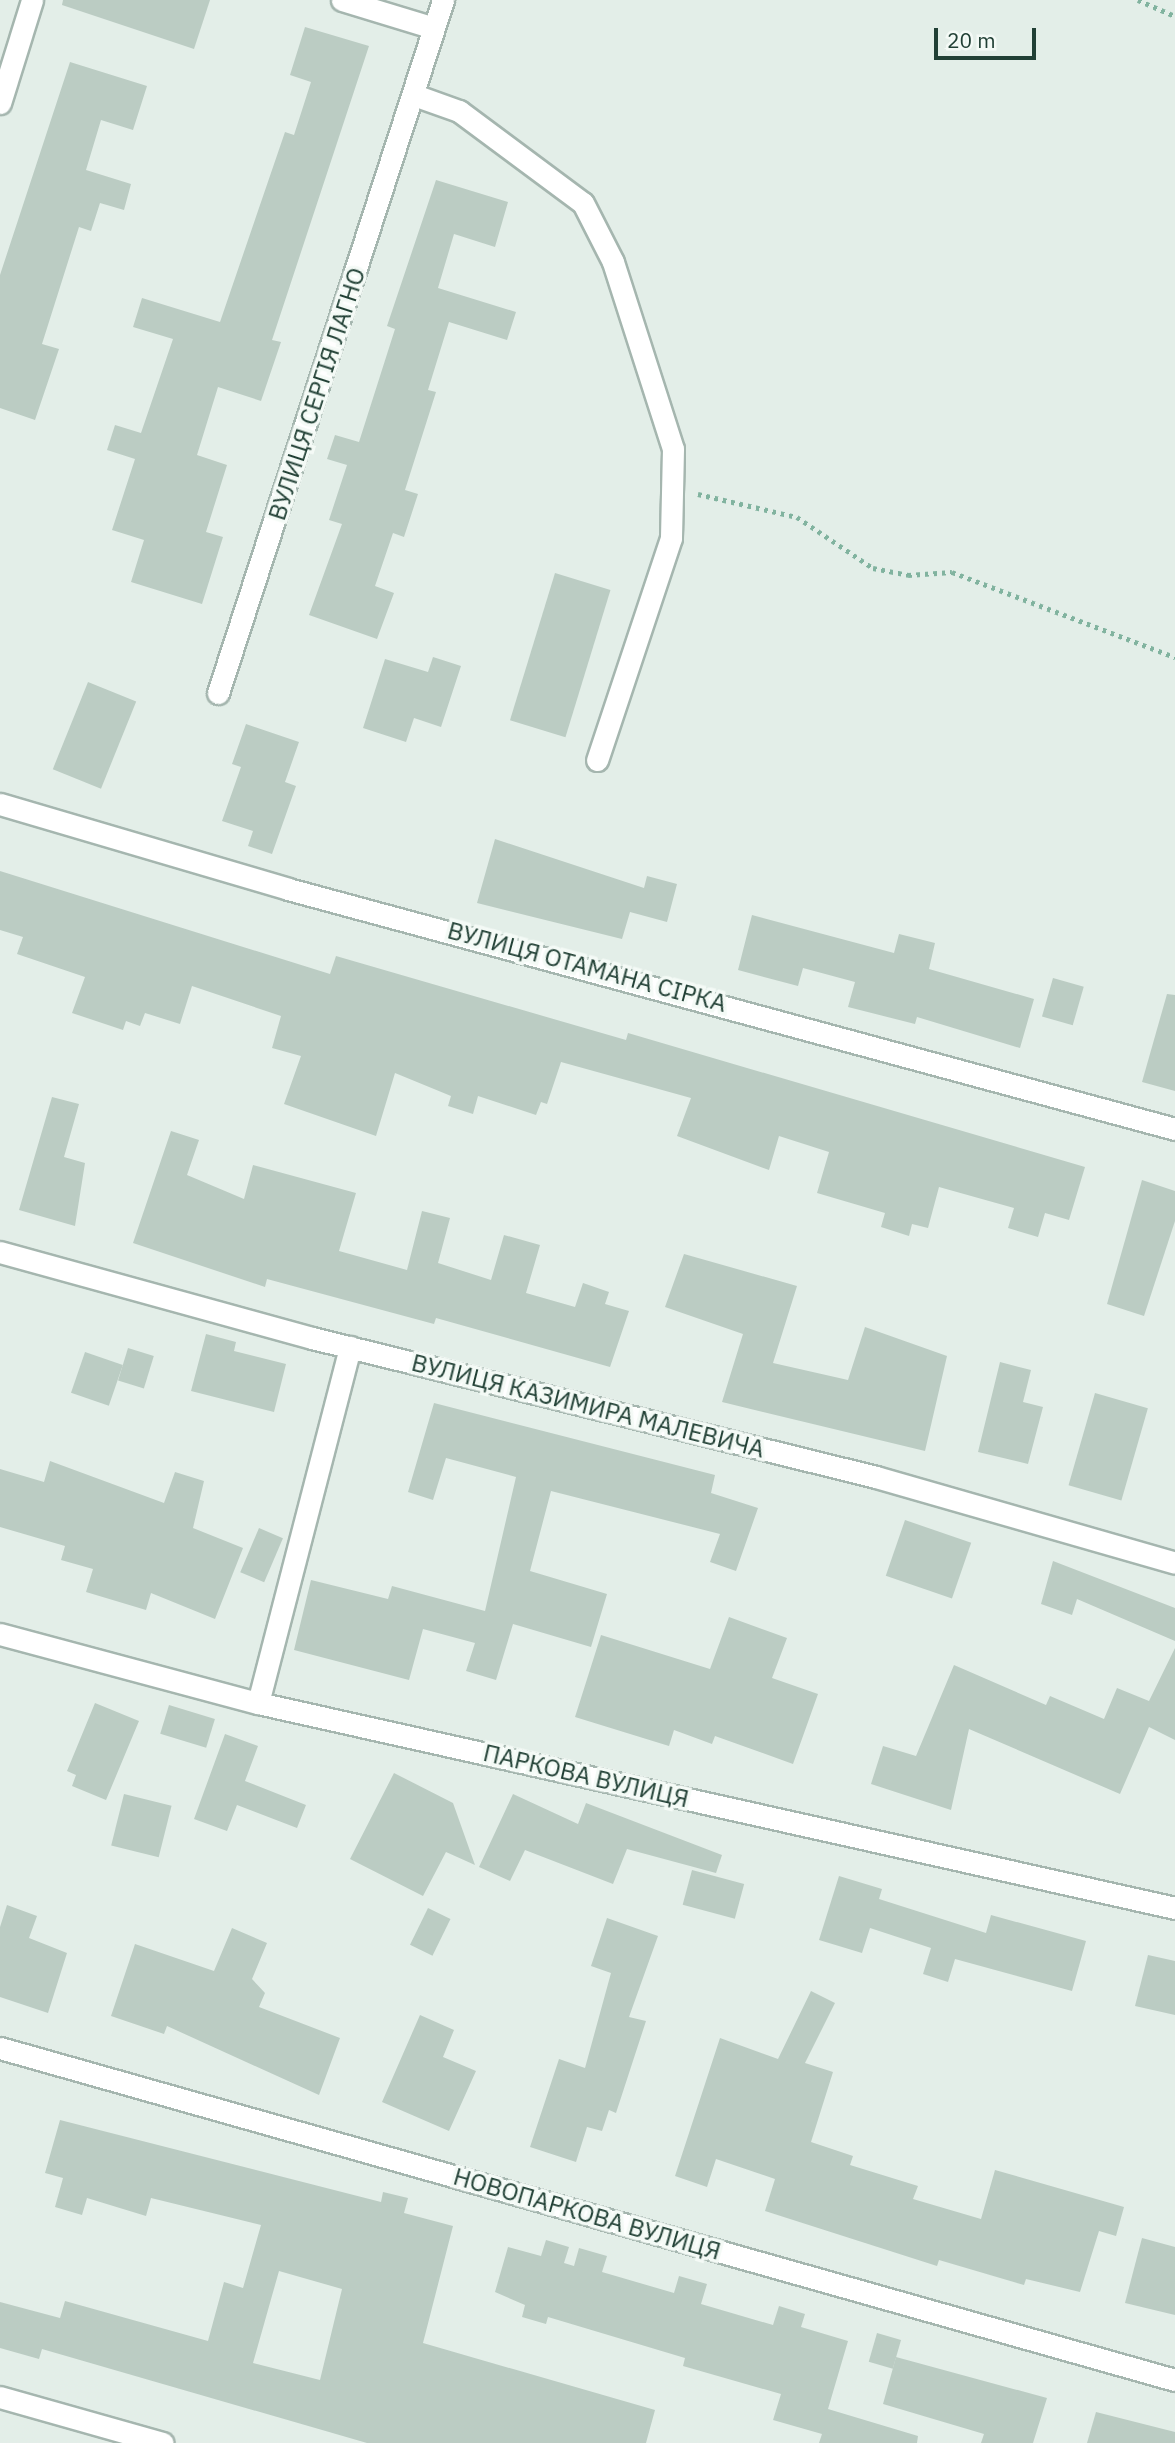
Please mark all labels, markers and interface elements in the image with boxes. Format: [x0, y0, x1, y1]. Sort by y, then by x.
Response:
scale bar [937, 14, 1038, 58]
text: 20 m [947, 26, 996, 54]
street label: ВУЛИЦЯ СЕРГІЯ ЛАГНО [263, 264, 371, 524]
street label: ВУЛИЦЯ ОТАМАНА СІРКА [444, 916, 730, 1018]
street label: ВУЛИЦЯ КАЗИМИРА МАЛЕВИЧА [409, 1348, 767, 1464]
street label: ПАРКОВА ВУЛИЦЯ [481, 1738, 691, 1814]
street label: НОВОПАРКОВА ВУЛИЦЯ [450, 2162, 724, 2266]

